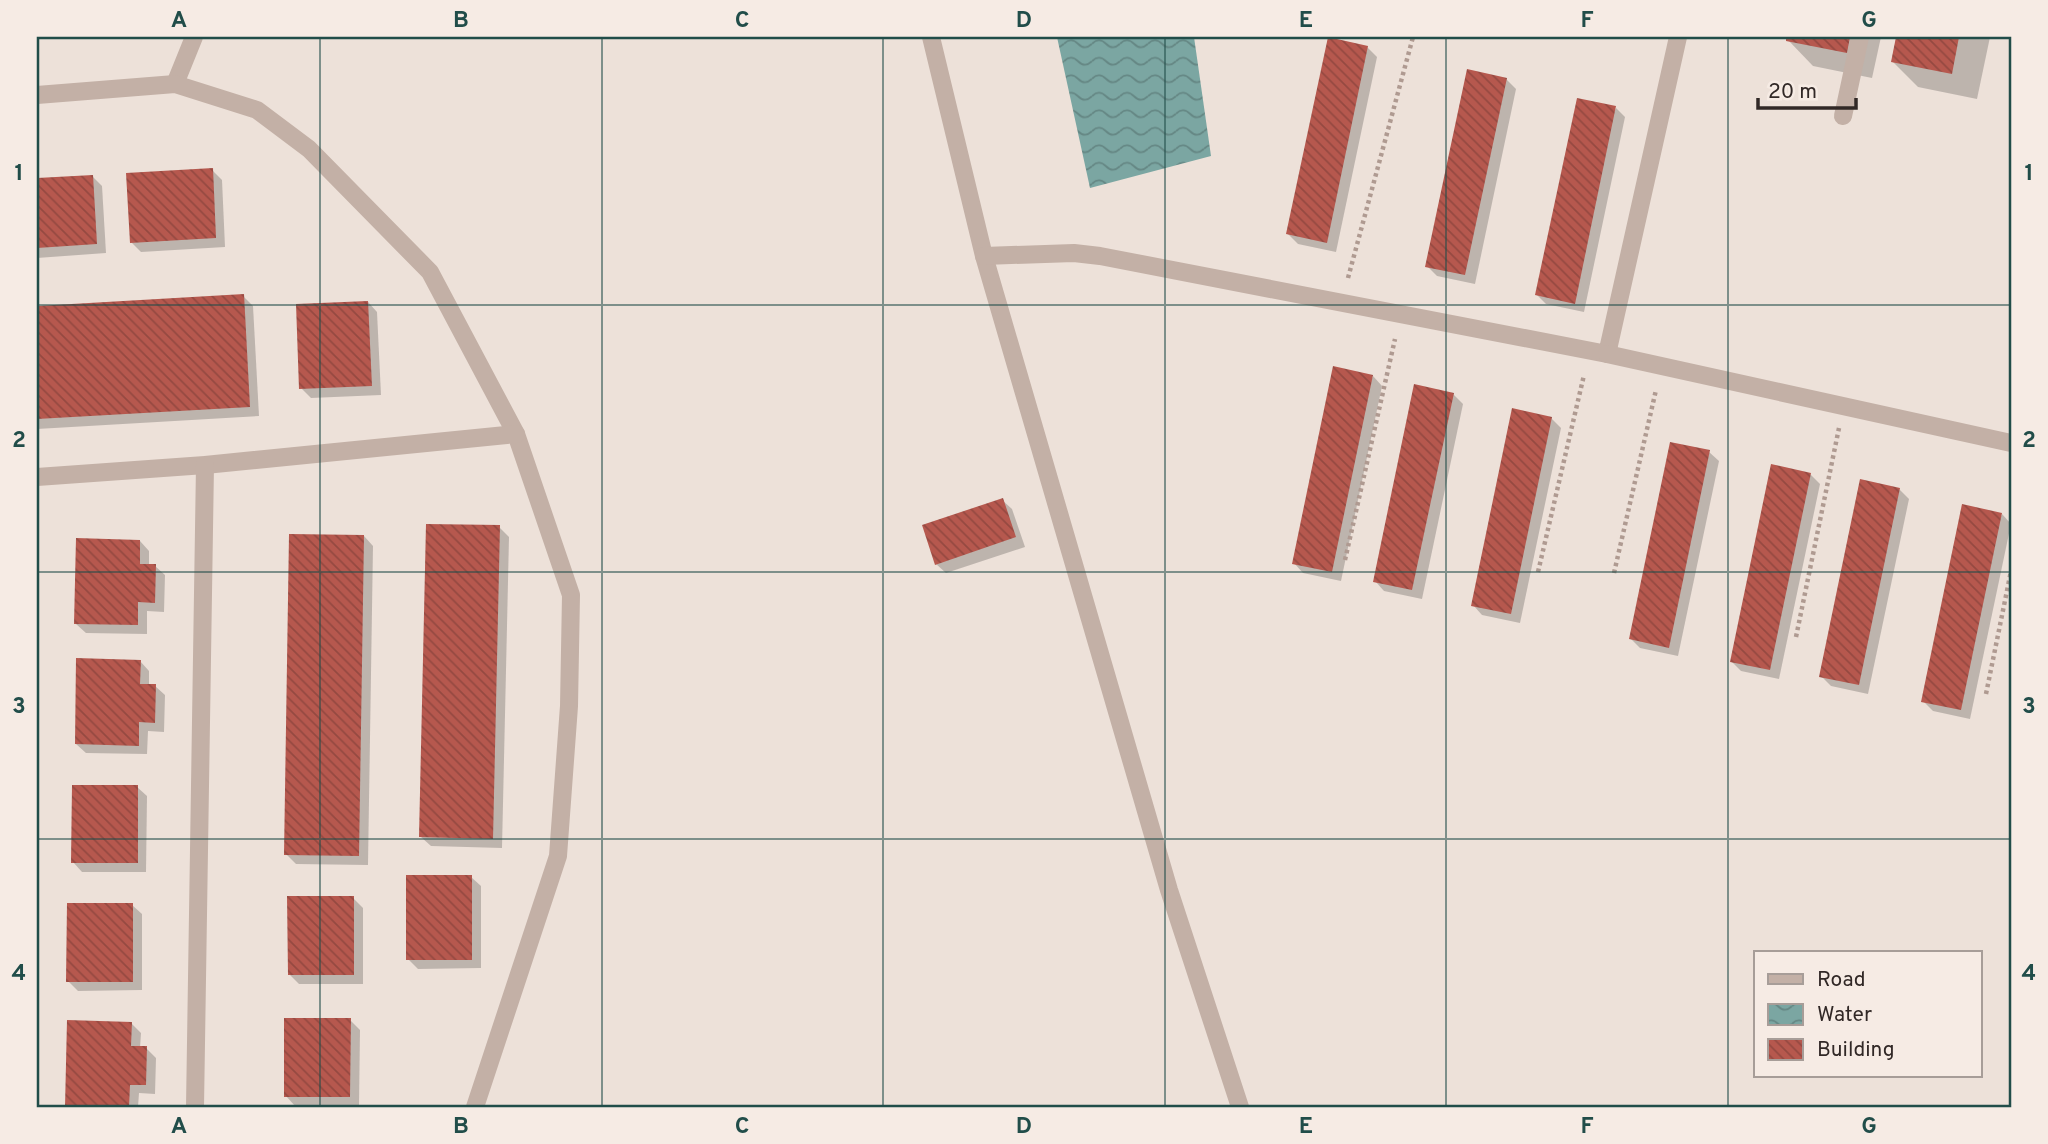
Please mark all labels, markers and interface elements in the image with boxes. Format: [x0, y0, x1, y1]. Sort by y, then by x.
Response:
text: A [171, 7, 187, 36]
text: B [453, 7, 469, 36]
text: C [735, 7, 749, 36]
text: D [1016, 7, 1032, 36]
text: E [1299, 7, 1313, 36]
text: F [1580, 7, 1594, 36]
text: G [1861, 7, 1877, 36]
scale bar [1758, 66, 1856, 110]
text: 20 m [1768, 79, 1817, 106]
text: 1 [14, 160, 24, 189]
text: 1 [2024, 160, 2034, 189]
text: 2 [12, 427, 26, 456]
text: 2 [2022, 427, 2036, 456]
text: 3 [12, 693, 26, 722]
text: 3 [2022, 693, 2036, 722]
legend [1754, 951, 1982, 1078]
text: 4 [12, 960, 26, 989]
text: 4 [2022, 960, 2036, 989]
text: Road [1817, 967, 1866, 994]
text: Water [1817, 1002, 1872, 1029]
text: Building [1817, 1037, 1895, 1064]
text: A [171, 1113, 187, 1142]
text: B [453, 1113, 469, 1142]
text: C [735, 1113, 749, 1142]
text: D [1016, 1113, 1032, 1142]
text: E [1299, 1113, 1313, 1142]
text: F [1580, 1113, 1594, 1142]
text: G [1861, 1113, 1877, 1142]

